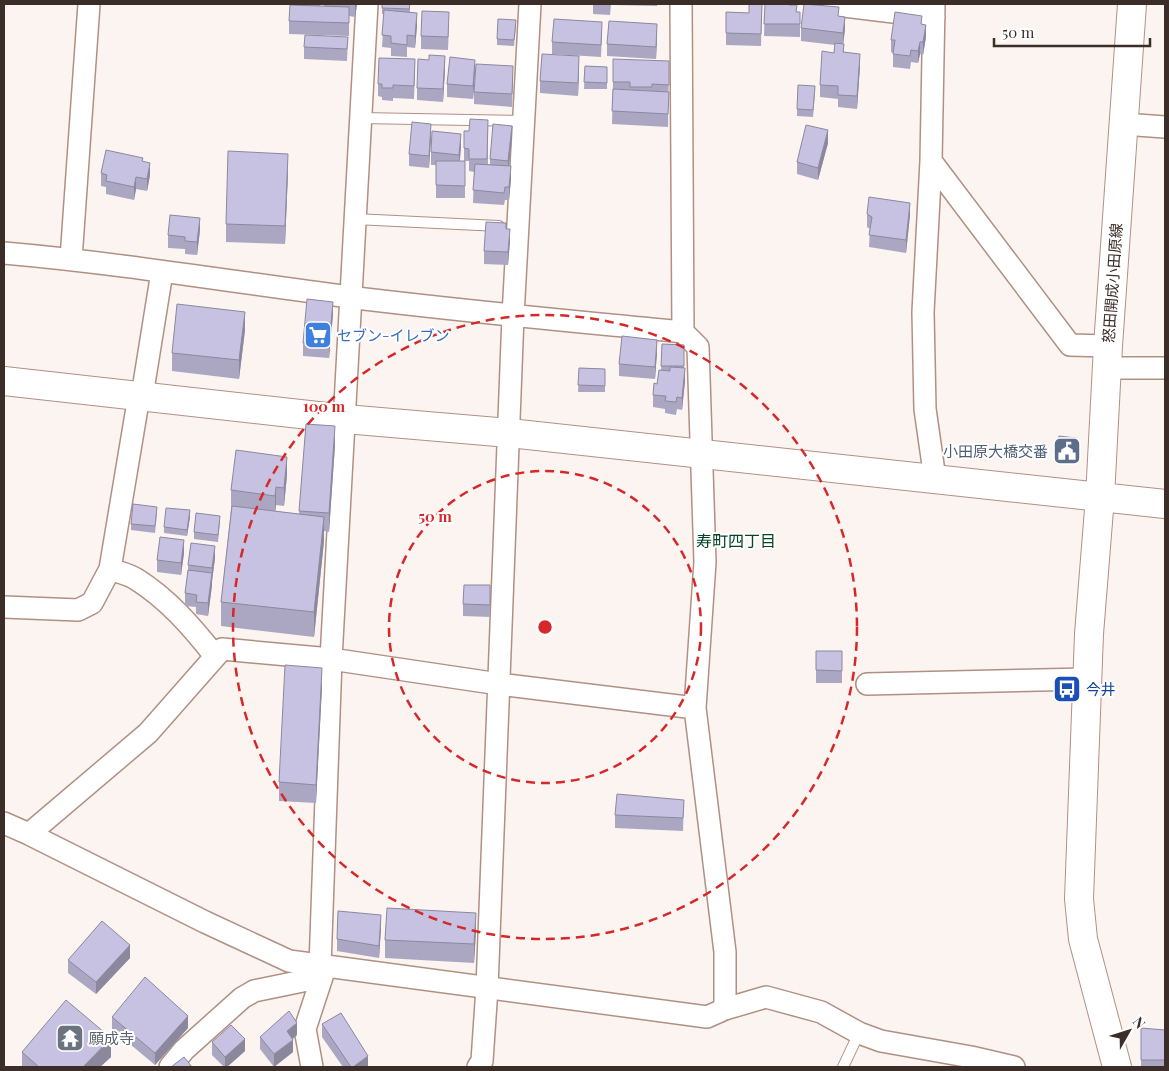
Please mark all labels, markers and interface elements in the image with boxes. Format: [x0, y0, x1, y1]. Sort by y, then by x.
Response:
scale bar [994, 15, 1150, 47]
text: 50 m [1002, 22, 1035, 42]
street label: 怒田開成小田原線 [1098, 222, 1126, 344]
supermarket icon: セブン-イレブン [303, 320, 333, 350]
place label: セブン-イレブン [337, 325, 450, 345]
text: 100 m [303, 396, 346, 416]
public building icon: 小田原大橋交番 [1052, 436, 1082, 466]
place label: 小田原大橋交番 [943, 441, 1048, 461]
text: 50 m [418, 506, 452, 526]
district label: 寿町四丁目 [696, 530, 776, 551]
centre of rings [536, 618, 554, 636]
bus stop icon: 今井 [1052, 674, 1082, 704]
place label: 今井 [1086, 679, 1116, 699]
north arrow [1104, 1006, 1154, 1056]
text: N [1129, 1013, 1150, 1032]
temple icon: 願成寺 [55, 1023, 85, 1053]
place label: 願成寺 [89, 1028, 134, 1048]

